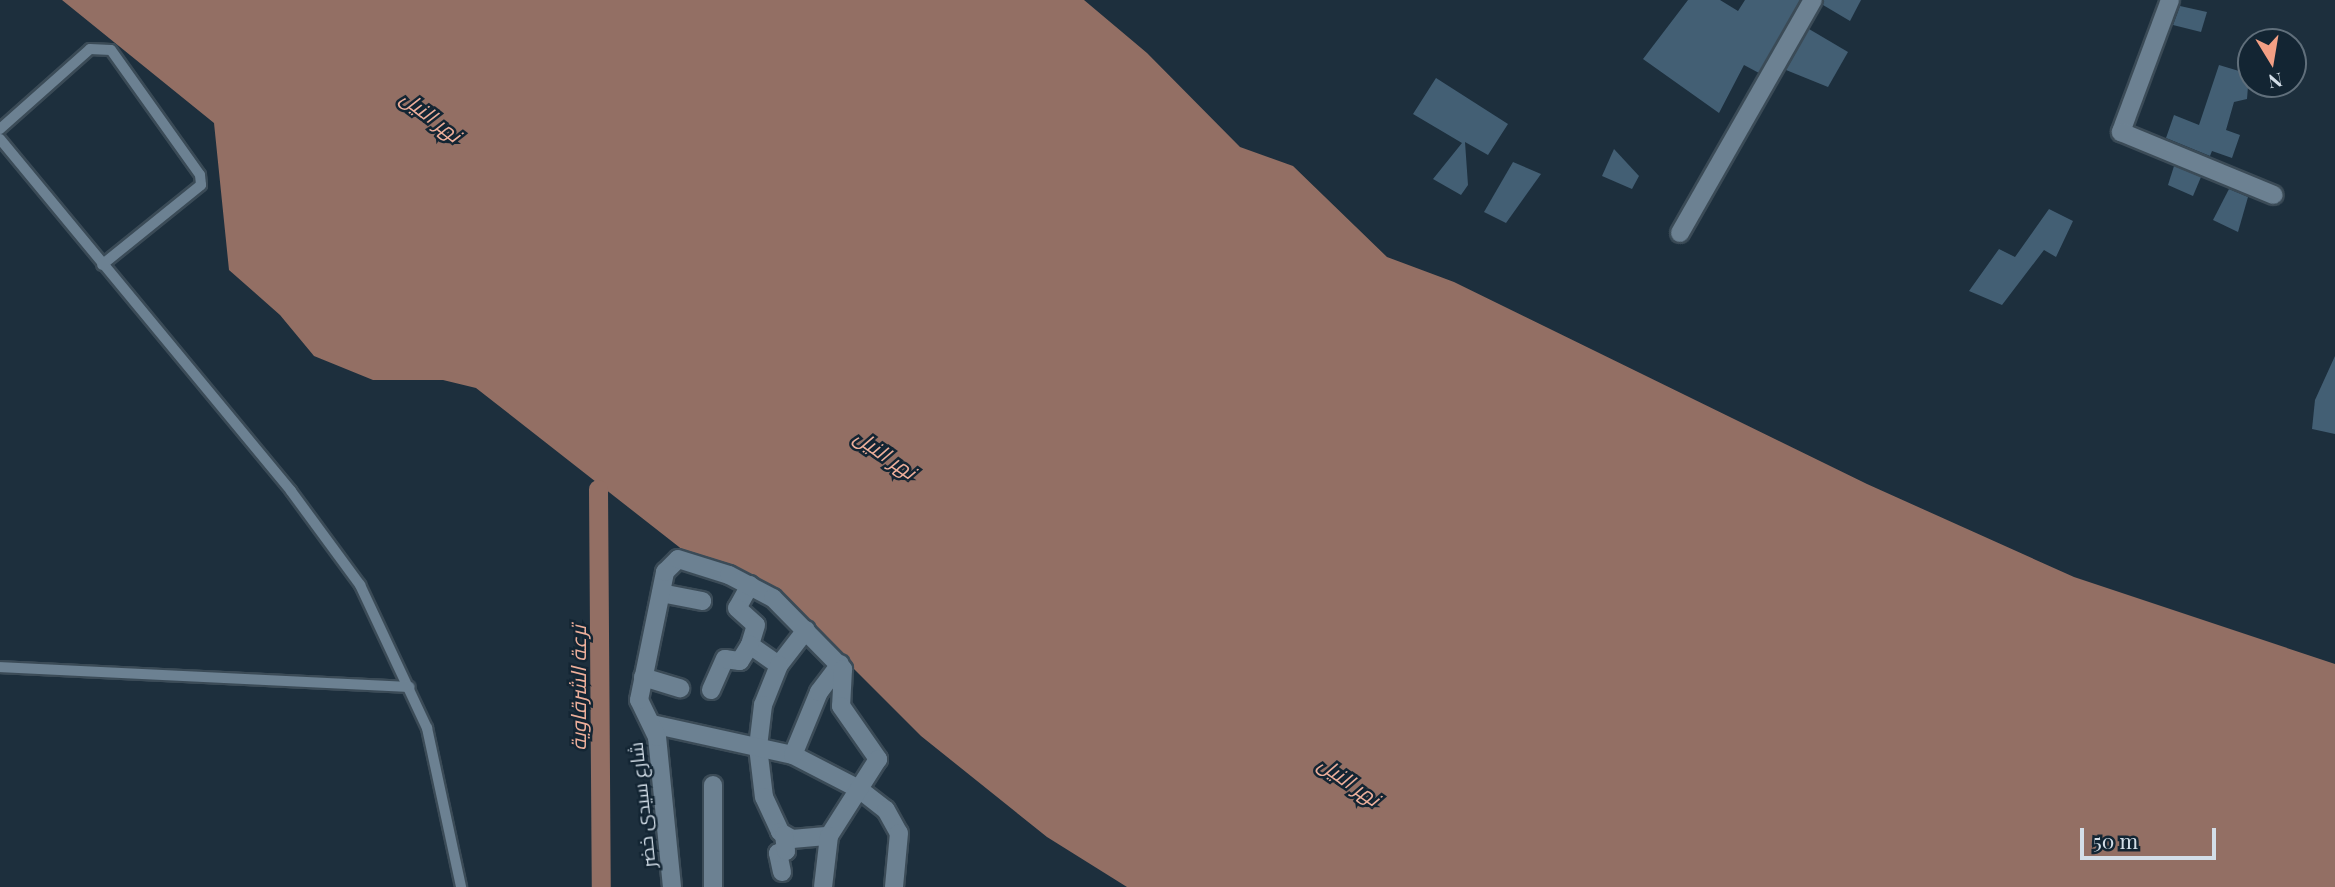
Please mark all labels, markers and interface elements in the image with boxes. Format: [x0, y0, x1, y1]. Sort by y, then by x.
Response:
north arrow [2237, 28, 2307, 98]
text: N [2266, 68, 2285, 96]
water label: نهر النيل [397, 84, 467, 146]
water label: نهر النيل [850, 423, 922, 483]
water label: ترعة الشرقاوية [564, 625, 590, 751]
street label: شارع سيدى خضر [624, 741, 660, 869]
water label: نهر النيل [1314, 750, 1386, 810]
scale bar [2083, 814, 2220, 858]
text: 50 m [2093, 826, 2138, 854]

